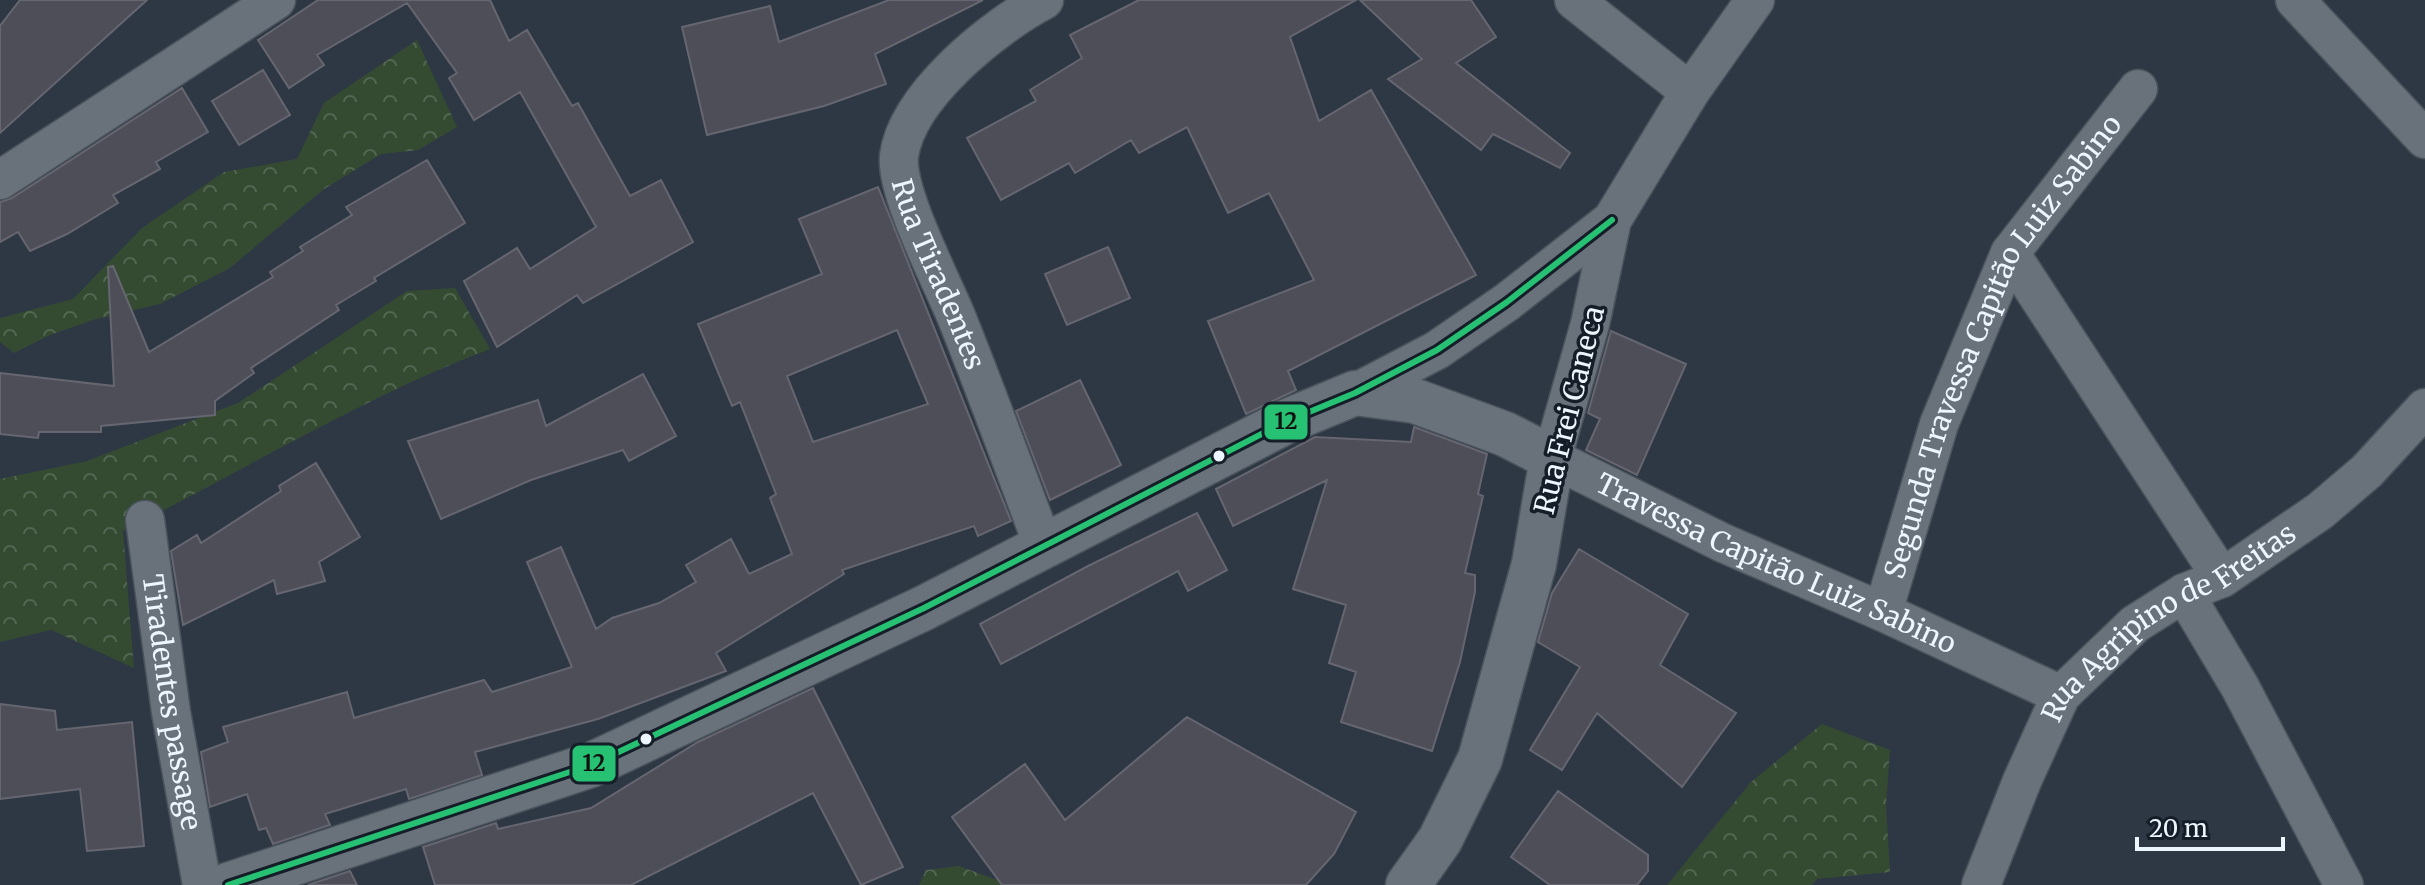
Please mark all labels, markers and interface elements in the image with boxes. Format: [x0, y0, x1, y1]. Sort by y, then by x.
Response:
street label: Segunda Travessa Capitão Luiz Sabino [1876, 107, 2129, 583]
street label: Rua Tiradentes [884, 175, 993, 374]
street label: Rua Frei Caneca [1526, 302, 1612, 518]
line badge: 12 [1263, 403, 1309, 441]
text: 12 [1275, 407, 1298, 435]
unlabelled marker [1211, 448, 1227, 464]
street label: Travessa Capitão Luiz Sabino [1590, 465, 1962, 662]
street label: Rua Agripino de Freitas [2033, 515, 2303, 727]
street label: Tiradentes passage [135, 572, 210, 833]
unlabelled marker [638, 731, 654, 747]
line badge: 12 [571, 744, 617, 783]
text: 12 [583, 749, 606, 777]
scale bar [2137, 801, 2283, 851]
text: 20 m [2149, 813, 2208, 844]

